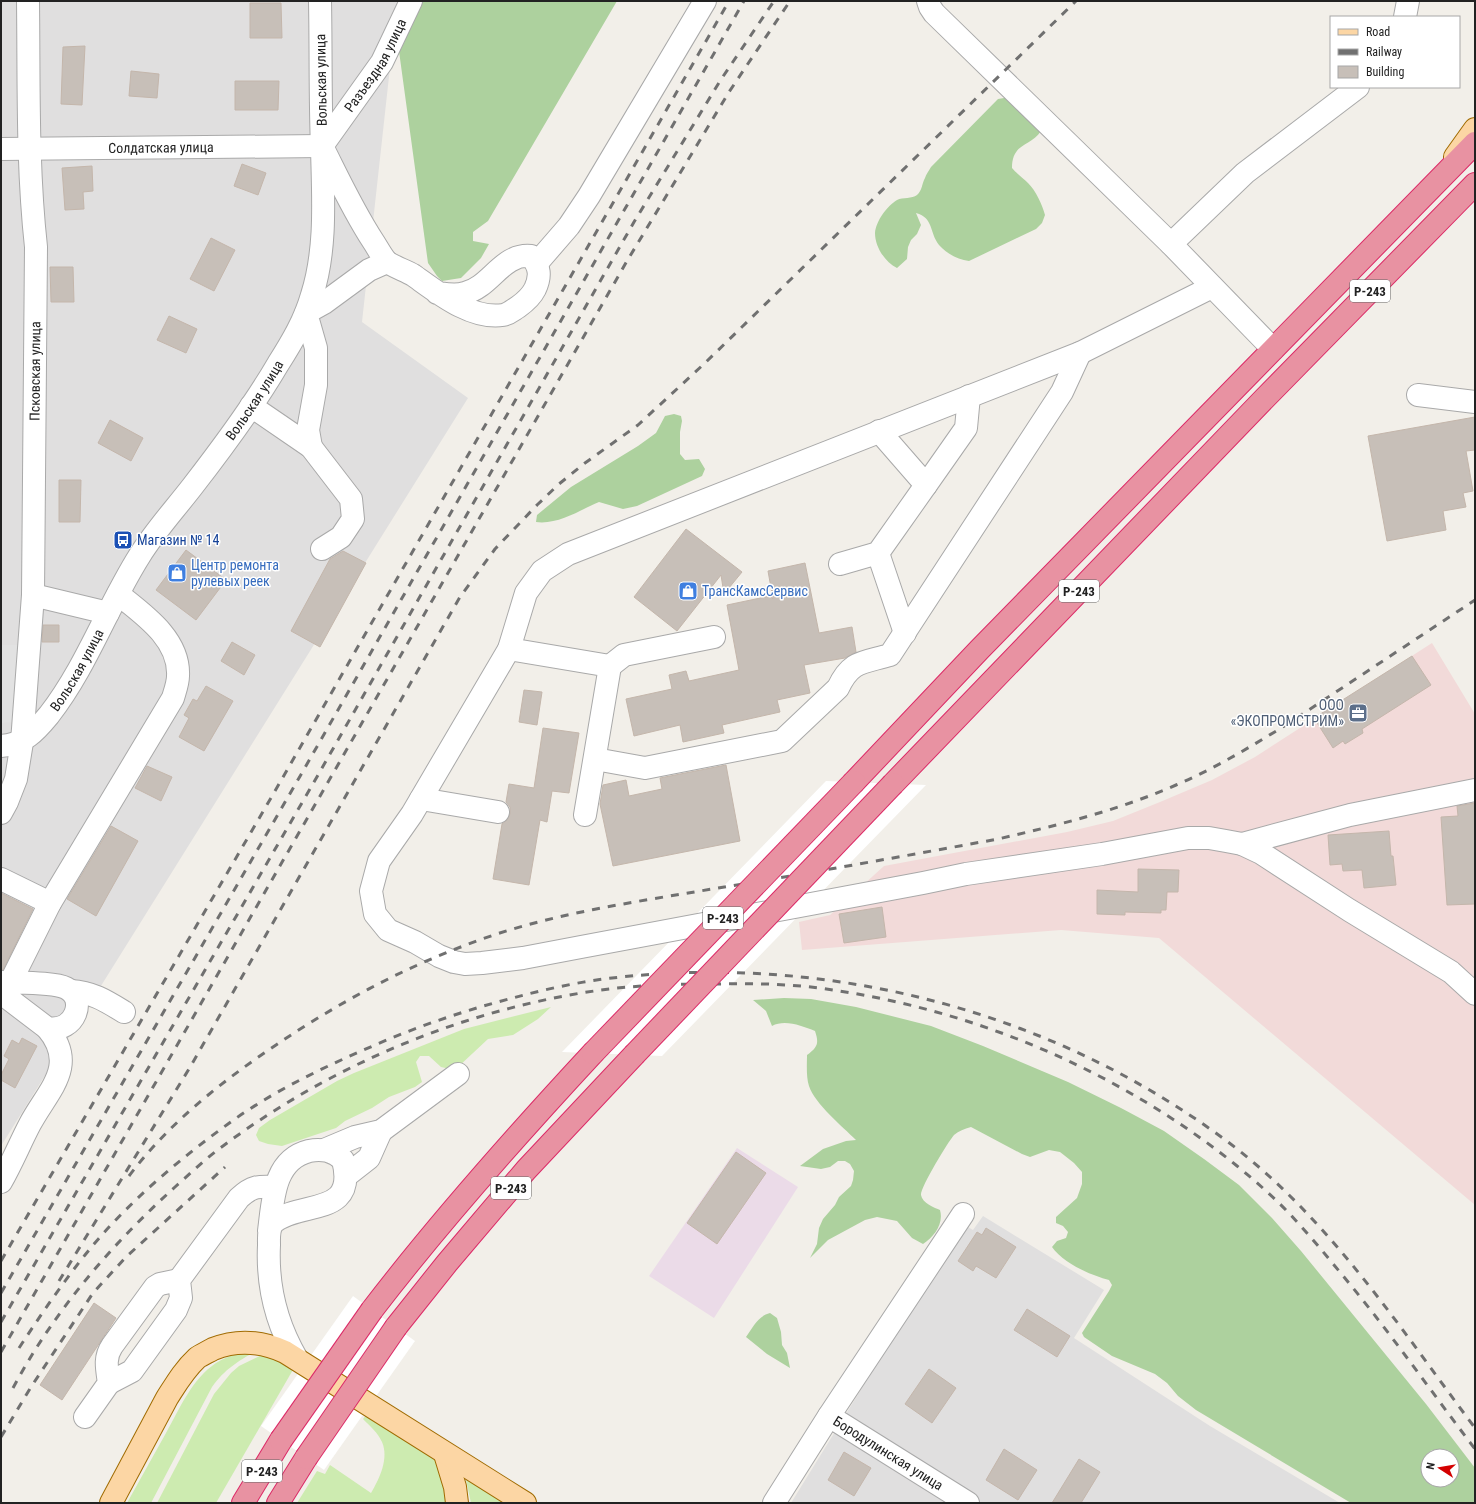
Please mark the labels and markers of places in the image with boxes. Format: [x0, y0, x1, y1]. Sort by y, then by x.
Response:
bus stop icon: Магазин № 14 [112, 529, 134, 551]
place label: Магазин № 14 [137, 532, 219, 548]
place label: Центр ремонта рулевых реек [191, 557, 279, 589]
shop icon: Центр ремонта рулевых реек [166, 562, 188, 584]
shop icon: ТрансКамсСервис [677, 580, 699, 602]
place label: ТрансКамсСервис [702, 583, 808, 599]
place label: ООО «ЭКОПРОМСТРИМ» [1231, 697, 1344, 729]
office icon: ООО «ЭКОПРОМСТРИМ» [1347, 702, 1369, 724]

